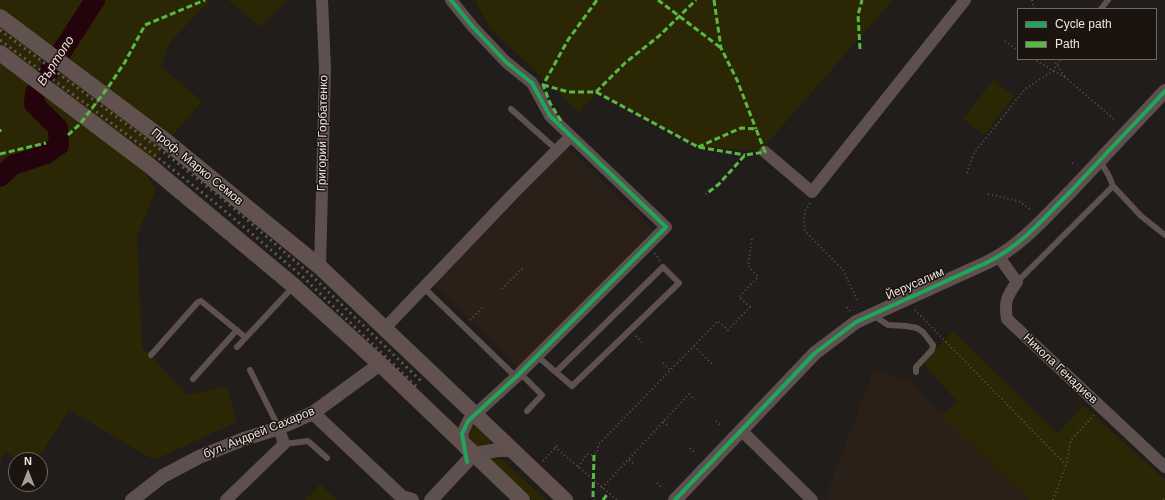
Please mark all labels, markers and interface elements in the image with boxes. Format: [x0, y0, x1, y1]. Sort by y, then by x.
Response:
legend [1017, 8, 1157, 60]
text: Cycle path [1055, 17, 1112, 31]
water label: Въртопо [34, 33, 78, 89]
text: Path [1055, 37, 1080, 51]
street label: Григорий Горбатенко [315, 75, 331, 191]
street label: Проф. Марко Семов [148, 126, 246, 208]
street label: Йерусалим [884, 265, 946, 303]
street label: Никола Генадиев [1020, 331, 1100, 407]
street label: бул. Андрей Сахаров [201, 404, 317, 462]
north arrow [8, 452, 48, 492]
text: N [24, 455, 32, 467]

